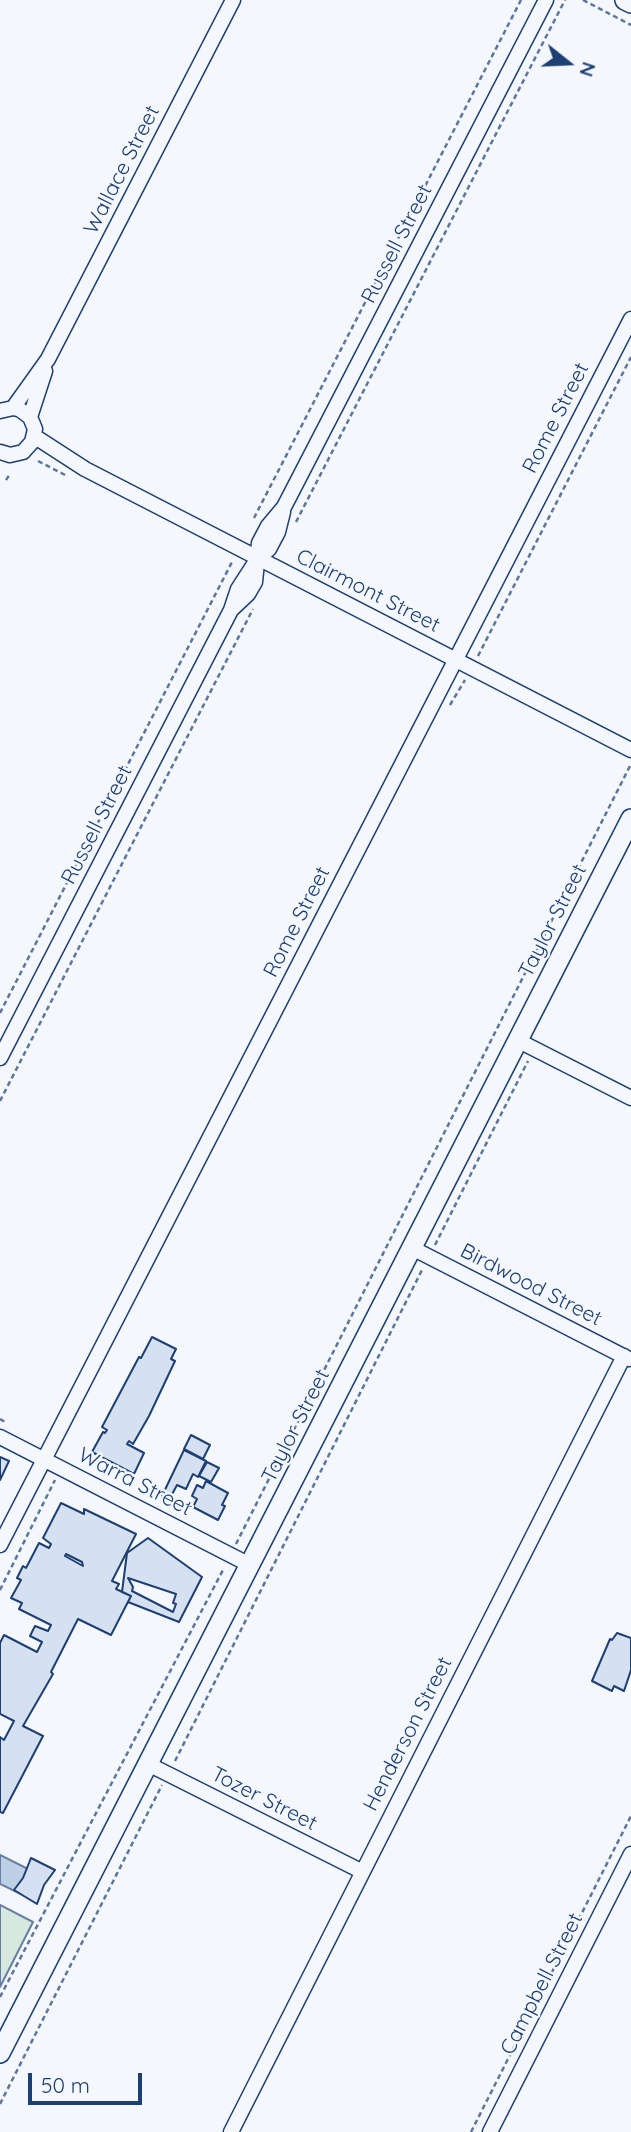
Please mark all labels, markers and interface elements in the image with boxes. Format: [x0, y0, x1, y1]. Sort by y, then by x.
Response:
north arrow [533, 28, 603, 98]
text: N [574, 59, 602, 80]
street label: Wallace Street [79, 101, 165, 239]
street label: Russell Street [356, 180, 438, 308]
street label: Rome Street [517, 358, 595, 478]
street label: Clairmont Street [292, 544, 444, 638]
street label: Russell Street [56, 761, 138, 889]
street label: Taylor Street [514, 860, 592, 982]
street label: Rome Street [258, 862, 336, 982]
street label: Birdwood Street [456, 1238, 606, 1332]
street label: Taylor Street [257, 1365, 335, 1487]
street label: Warra Street [74, 1442, 196, 1522]
street label: Henderson Street [358, 1653, 458, 1815]
street label: Tozer Street [207, 1762, 321, 1836]
street label: Campbell Street [495, 1909, 589, 2059]
scale bar [32, 2058, 145, 2102]
text: 50 m [41, 2072, 90, 2098]

